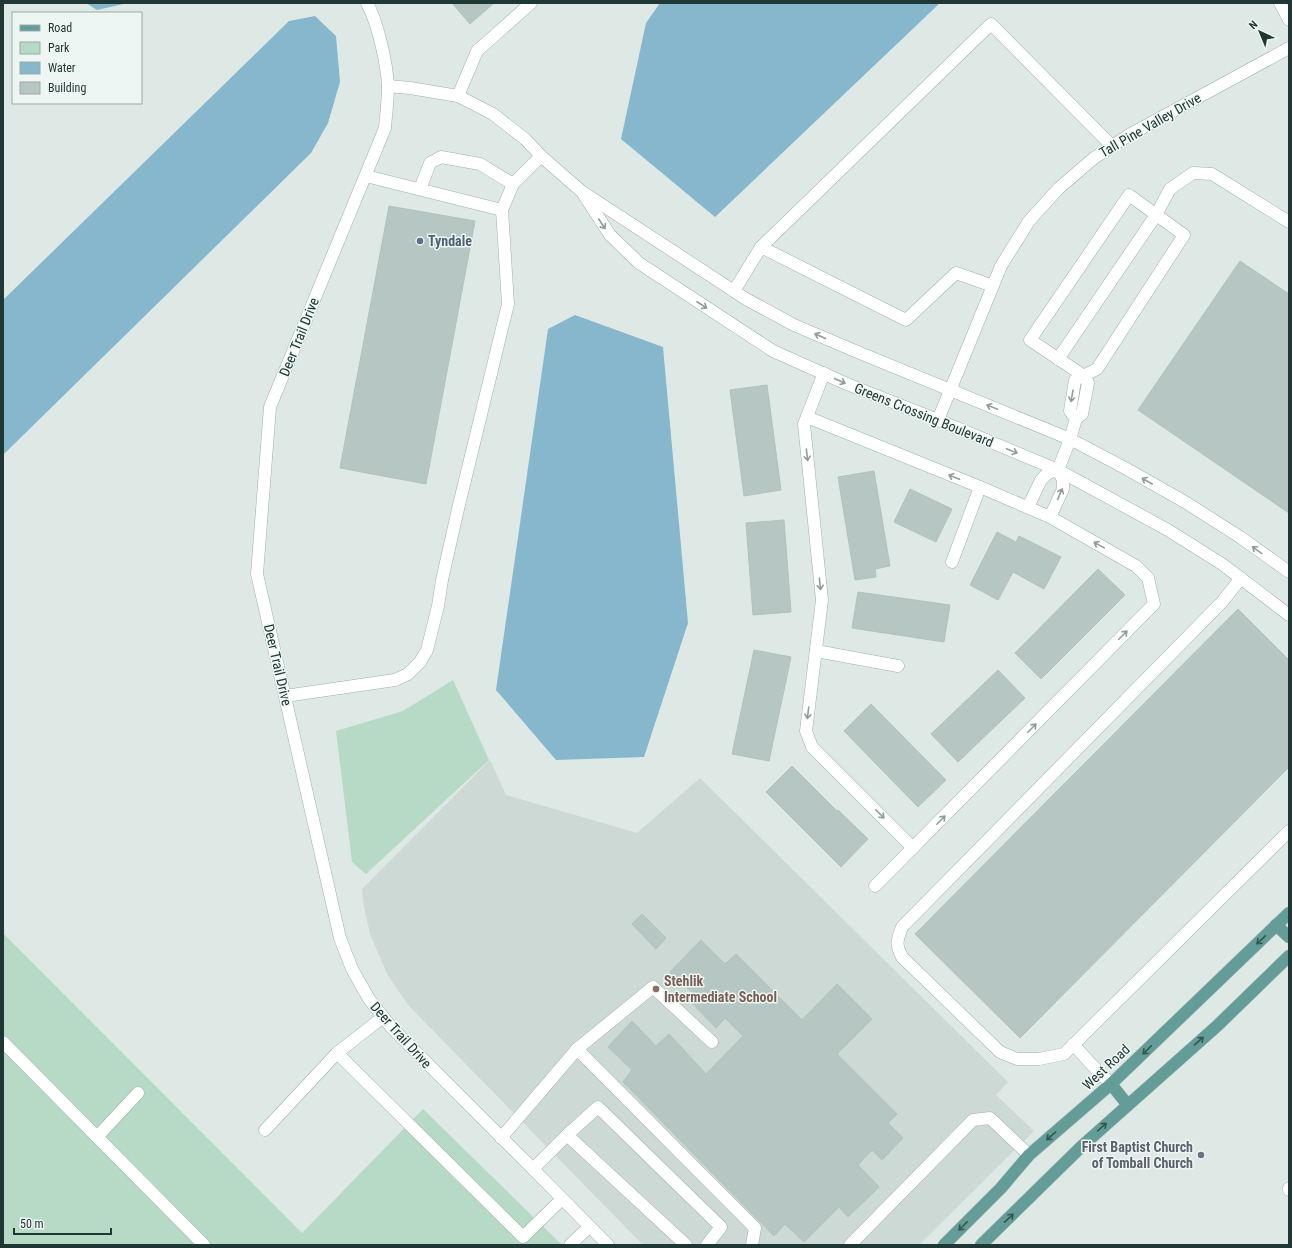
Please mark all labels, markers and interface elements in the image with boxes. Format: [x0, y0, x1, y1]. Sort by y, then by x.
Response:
legend [12, 12, 142, 104]
north arrow [1240, 12, 1280, 52]
text: N [1246, 18, 1261, 32]
text: Road [48, 21, 72, 35]
text: Park [48, 41, 70, 55]
text: Water [48, 61, 76, 75]
text: Building [48, 81, 86, 95]
street label: Tall Pine Valley Drive [1096, 89, 1204, 161]
one-way arrow [598, 218, 606, 229]
place label: Tyndale [428, 233, 472, 249]
marker: Tyndale [415, 236, 425, 246]
street label: Deer Trail Drive [276, 295, 322, 379]
one-way arrow [696, 301, 707, 309]
one-way arrow [815, 332, 827, 339]
one-way arrow [834, 378, 846, 385]
street label: Greens Crossing Boulevard [852, 380, 996, 450]
one-way arrow [1068, 389, 1076, 402]
one-way arrow [986, 403, 998, 411]
one-way arrow [803, 448, 811, 461]
one-way arrow [1006, 448, 1018, 456]
one-way arrow [949, 473, 961, 480]
one-way arrow [1141, 476, 1153, 484]
one-way arrow [1057, 488, 1065, 500]
one-way arrow [1093, 541, 1105, 548]
one-way arrow [1252, 545, 1263, 554]
one-way arrow [816, 577, 824, 590]
street label: Deer Trail Drive [261, 623, 295, 708]
one-way arrow [1118, 630, 1128, 640]
one-way arrow [804, 707, 812, 720]
one-way arrow [1027, 723, 1037, 733]
one-way arrow [875, 809, 884, 819]
one-way arrow [936, 815, 945, 825]
one-way arrow [1256, 935, 1266, 945]
place label: Stehlik Intermediate School [664, 973, 777, 1005]
marker: Stehlik Intermediate School [651, 984, 661, 994]
street label: Deer Trail Drive [367, 999, 435, 1072]
one-way arrow [1194, 1037, 1204, 1046]
street label: West Road [1079, 1041, 1133, 1093]
one-way arrow [1142, 1045, 1152, 1054]
one-way arrow [1097, 1123, 1107, 1132]
one-way arrow [1046, 1132, 1056, 1141]
place label: First Baptist Church of Tomball Church [1082, 1139, 1193, 1171]
marker: First Baptist Church of Tomball Church [1196, 1150, 1206, 1160]
scale bar [14, 1210, 111, 1236]
one-way arrow [1004, 1213, 1014, 1223]
text: 50 m [20, 1217, 44, 1231]
one-way arrow [958, 1221, 968, 1231]

